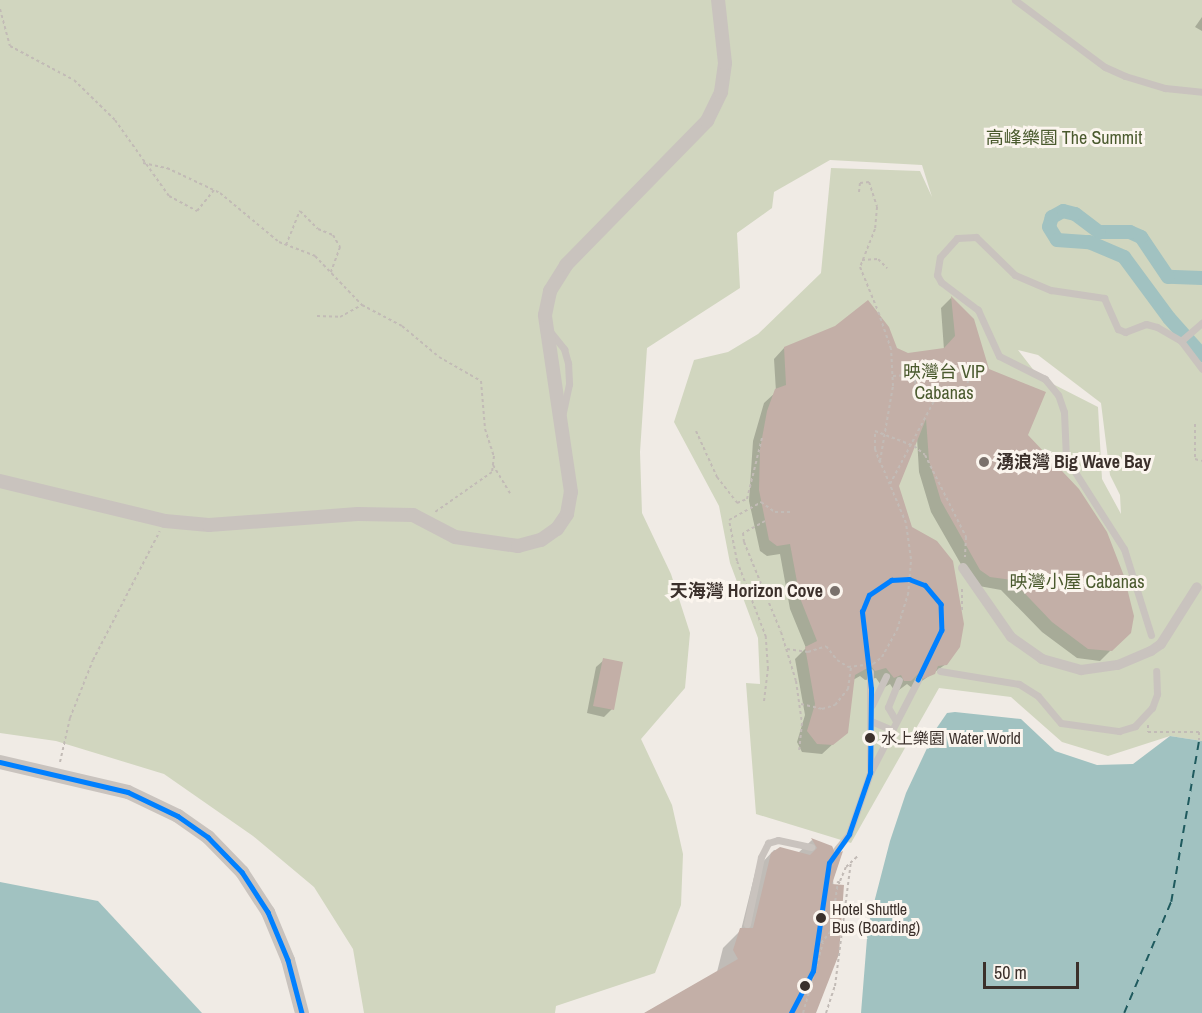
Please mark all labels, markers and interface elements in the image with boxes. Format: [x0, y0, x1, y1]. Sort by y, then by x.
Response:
park label: 高峰樂園 The Summit [986, 127, 1142, 149]
park label: 映灣台 VIP Cabanas [903, 362, 985, 404]
place label: 湧浪灣 Big Wave Bay [996, 451, 1151, 473]
marker: 湧浪灣 Big Wave Bay [977, 455, 991, 469]
park label: 映灣小屋 Cabanas [1009, 571, 1145, 593]
place label: 天海灣 Horizon Cove [670, 580, 823, 602]
marker: 天海灣 Horizon Cove [828, 584, 842, 598]
place label: 水上樂園 Water World [881, 728, 1021, 748]
marker: 水上樂園 Water World [864, 732, 876, 744]
place label: Hotel Shuttle Bus (Boarding) [832, 899, 920, 937]
marker: Hotel Shuttle Bus (Boarding) [815, 912, 827, 924]
scale bar [986, 950, 1082, 988]
text: 50 m [994, 960, 1027, 985]
unlabelled marker [799, 980, 811, 992]

